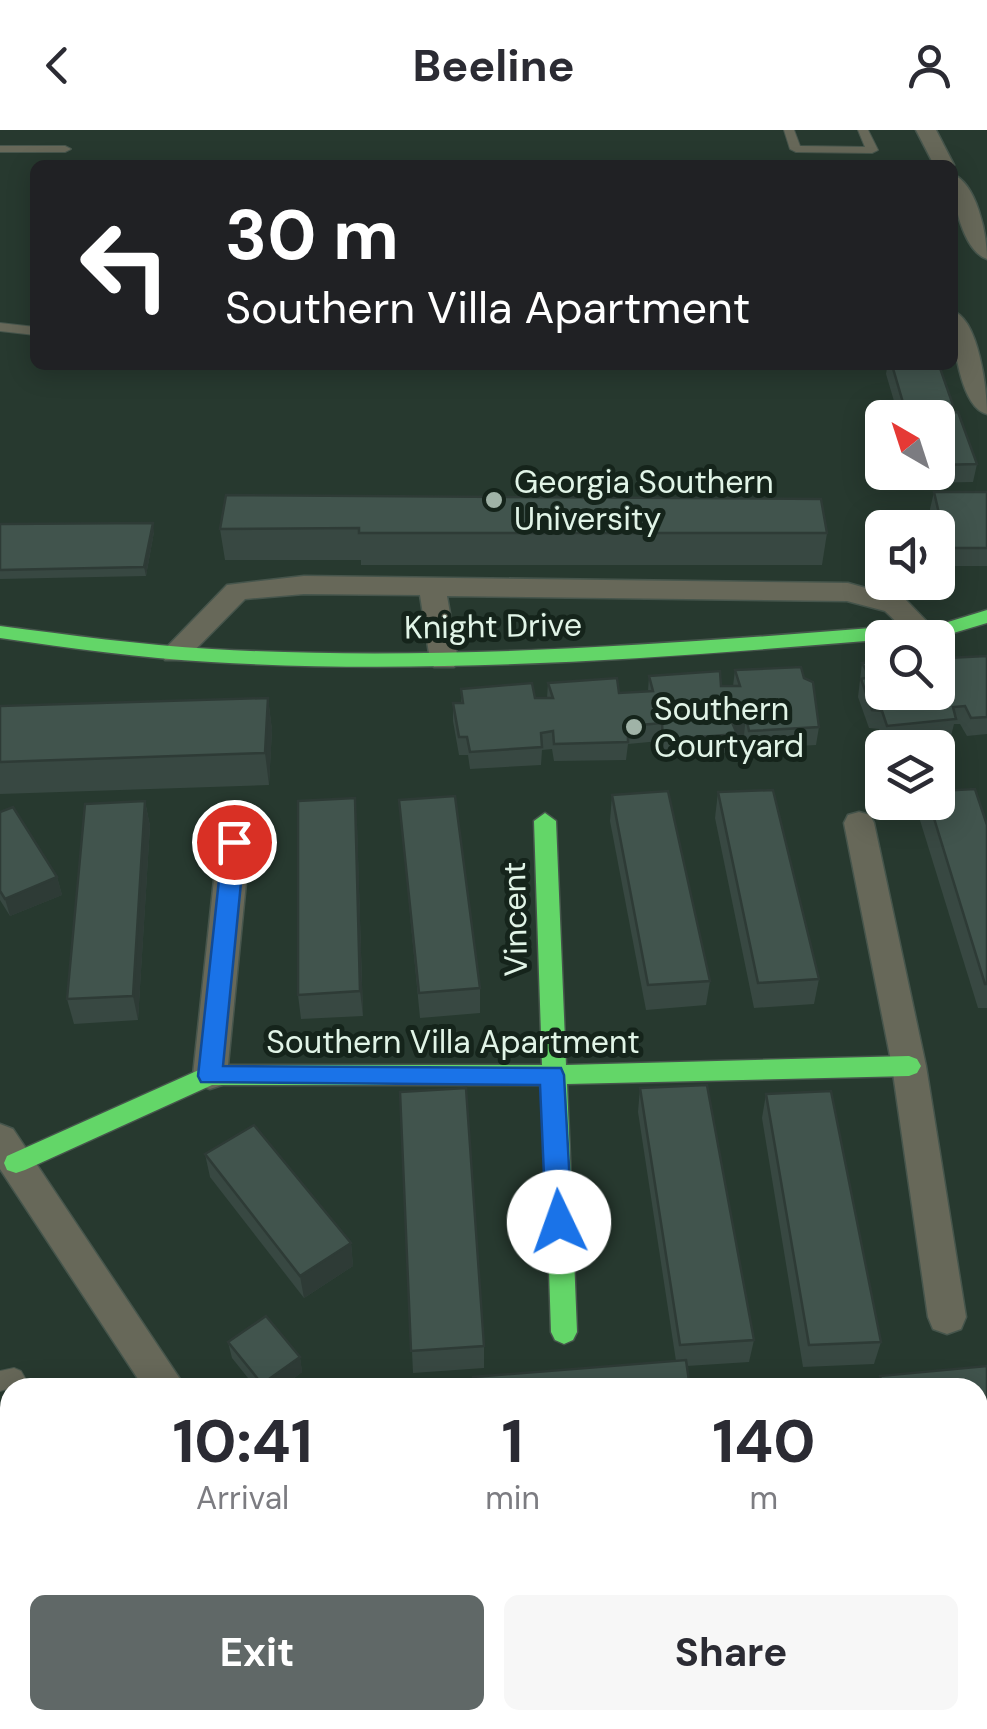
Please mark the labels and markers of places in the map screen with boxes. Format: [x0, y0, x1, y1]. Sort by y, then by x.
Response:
place label: Georgia Southern University [514, 461, 774, 540]
marker: Georgia Southern University [483, 489, 505, 511]
place label: Southern Courtyard [654, 688, 804, 767]
marker: Southern Courtyard [623, 716, 645, 738]
pin [192, 800, 277, 885]

